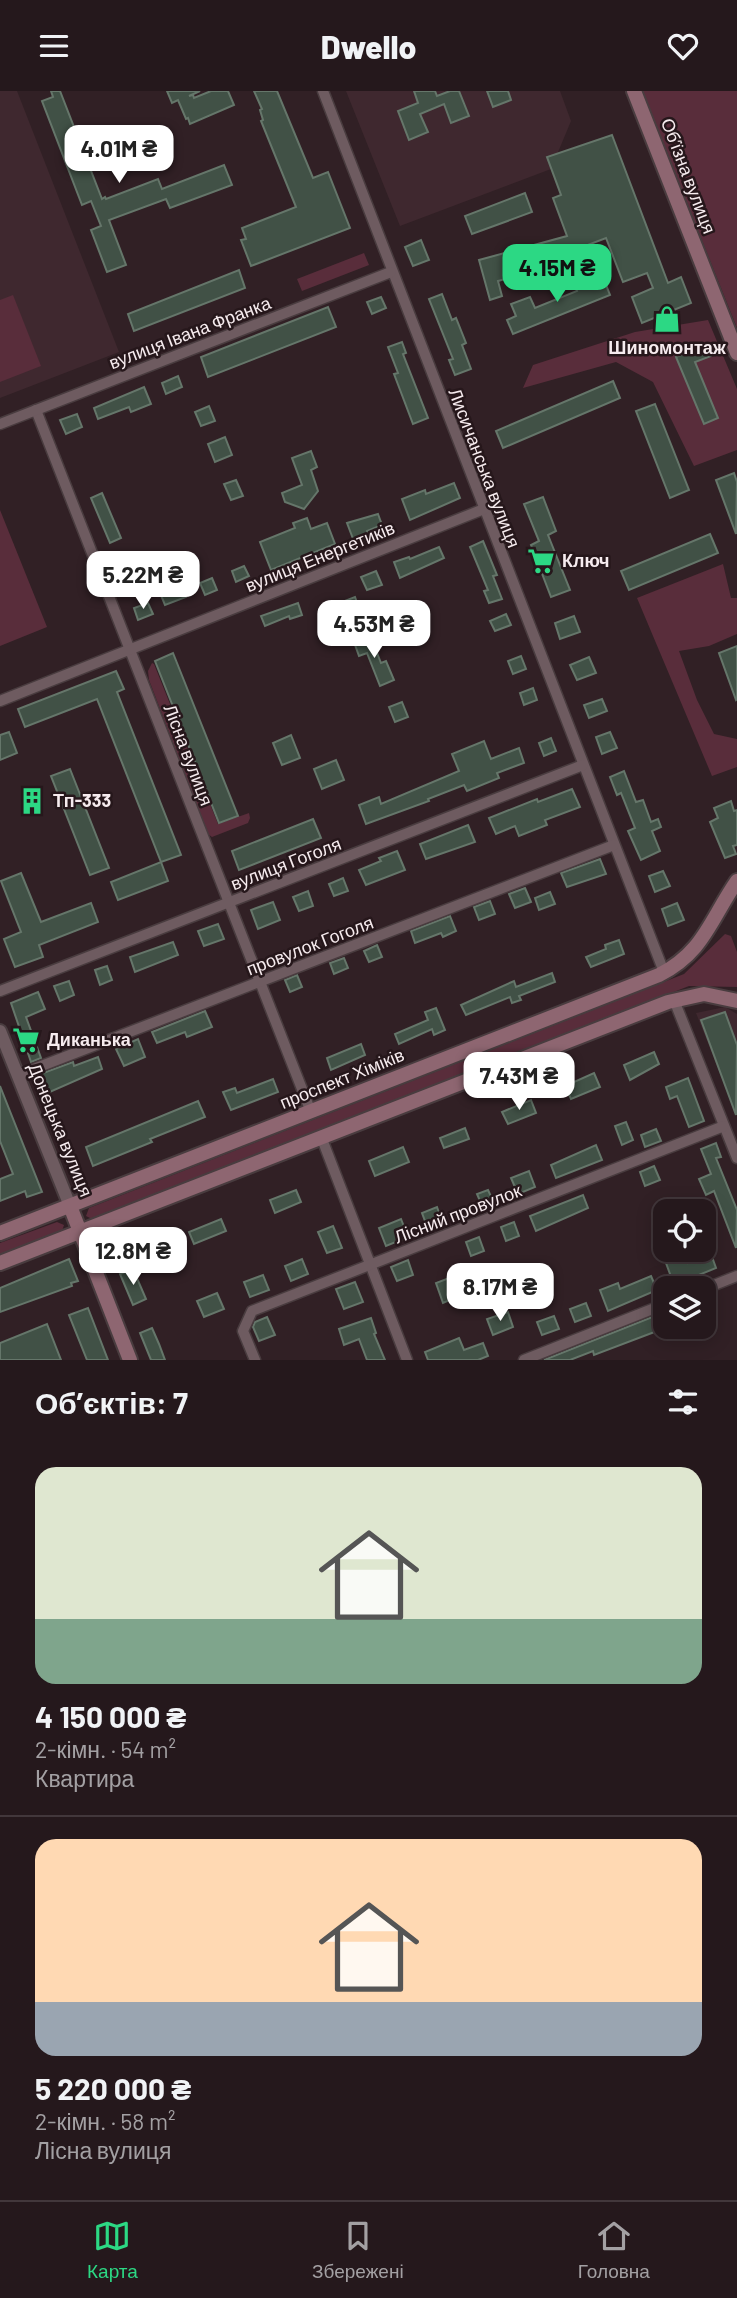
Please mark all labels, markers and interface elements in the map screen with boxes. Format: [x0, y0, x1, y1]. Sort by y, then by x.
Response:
icon: menu [35, 27, 73, 65]
text: Dwello [321, 27, 416, 65]
icon: heart [664, 27, 702, 65]
street label: Об’їзна вулиця [657, 115, 721, 237]
pin: 4.01M ₴ [54, 125, 184, 185]
text: 4.01M ₴ [81, 134, 157, 162]
pin: 4.15M ₴ [492, 245, 622, 304]
text: 4.15M ₴ [518, 253, 596, 281]
street label: вулиця Івана Франка [105, 291, 275, 373]
shop icon: Шиномонтаж [652, 304, 682, 334]
place label: Шиномонтаж [608, 336, 726, 358]
street label: Лисичанська вулиця [444, 385, 525, 550]
street label: вулиця Енергетиків [242, 516, 398, 596]
supermarket icon: Ключ [526, 546, 556, 576]
place label: Ключ [562, 549, 610, 571]
pin: 5.22M ₴ [78, 552, 208, 611]
text: 5.22M ₴ [103, 560, 183, 588]
pin: 4.53M ₴ [309, 601, 439, 660]
text: 4.53M ₴ [333, 609, 415, 637]
street label: Лісна вулиця [160, 701, 218, 808]
building icon: Тп-333 [17, 786, 47, 816]
place label: Тп-333 [53, 789, 111, 811]
street label: вулиця Гоголя [227, 832, 344, 894]
street label: провулок Гоголя [243, 911, 376, 979]
supermarket icon: Диканька [11, 1025, 41, 1055]
place label: Диканька [47, 1028, 132, 1050]
street label: проспект Хіміків [276, 1043, 407, 1113]
pin: 7.43M ₴ [454, 1053, 584, 1112]
street label: Донецька вулиця [24, 1060, 98, 1200]
text: 7.43M ₴ [480, 1061, 558, 1089]
street label: Лісний провулок [391, 1179, 525, 1247]
map controls [653, 1199, 716, 1339]
button: locate [653, 1199, 716, 1262]
pin: 12.8M ₴ [68, 1227, 198, 1287]
text: 12.8M ₴ [95, 1236, 171, 1264]
pin: 8.17M ₴ [435, 1263, 565, 1323]
text: 8.17M ₴ [463, 1272, 537, 1300]
button: layers [653, 1276, 716, 1339]
icon: filters [664, 1383, 702, 1421]
text: Об’єктів: 7 [35, 1384, 188, 1420]
icon: home [306, 1512, 432, 1638]
text: 4 150 000 ₴ [35, 1698, 186, 1734]
text: 2-кімн. · 54 m² [35, 1735, 176, 1763]
text: Квартира [35, 1764, 134, 1792]
icon: home [306, 1884, 432, 2010]
text: 5 220 000 ₴ [35, 2070, 191, 2106]
text: 2-кімн. · 58 m² [35, 2107, 175, 2135]
text: Лісна вулиця [35, 2136, 171, 2164]
tab: Карта [87, 2217, 138, 2283]
tab: Збережені [312, 2217, 404, 2283]
tab: Головна [578, 2217, 650, 2283]

